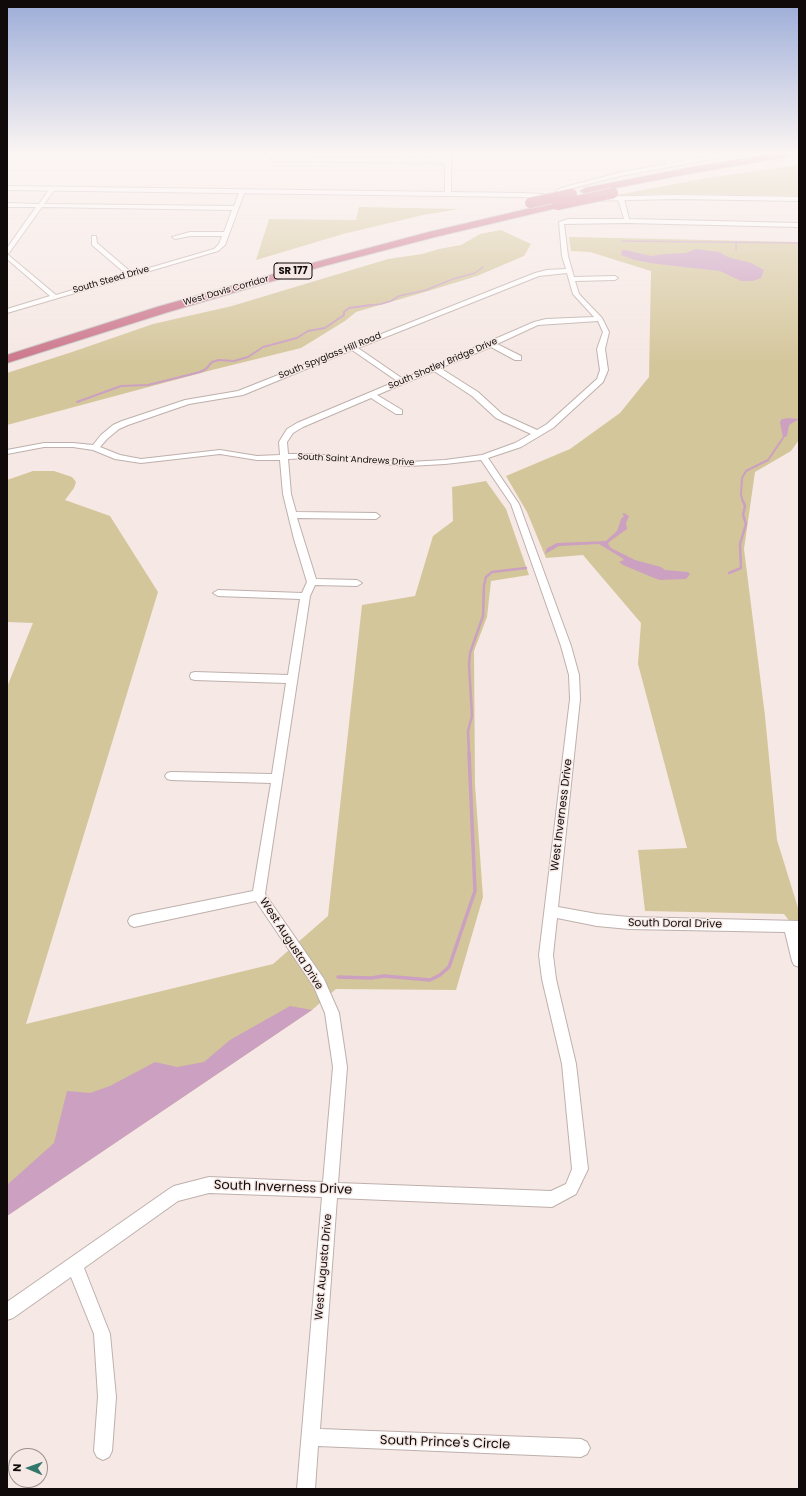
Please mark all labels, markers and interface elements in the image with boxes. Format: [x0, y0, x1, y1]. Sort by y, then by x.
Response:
road number: SR 177 [274, 263, 312, 279]
street label: South Steed Drive [72, 264, 150, 296]
street label: West Davis Corridor [182, 274, 270, 308]
street label: South Spyglass Hill Road [277, 330, 383, 382]
street label: South Shotley Bridge Drive [387, 336, 499, 392]
street label: South Saint Andrews Drive [297, 452, 415, 468]
street label: West Inverness Drive [549, 758, 575, 872]
street label: West Augusta Drive [256, 896, 326, 992]
street label: South Doral Drive [628, 917, 722, 931]
street label: South Inverness Drive [214, 1178, 352, 1198]
street label: West Augusta Drive [313, 1213, 335, 1321]
street label: South Prince's Circle [380, 1433, 510, 1453]
north arrow [8, 1448, 48, 1488]
text: N [9, 1463, 25, 1472]

